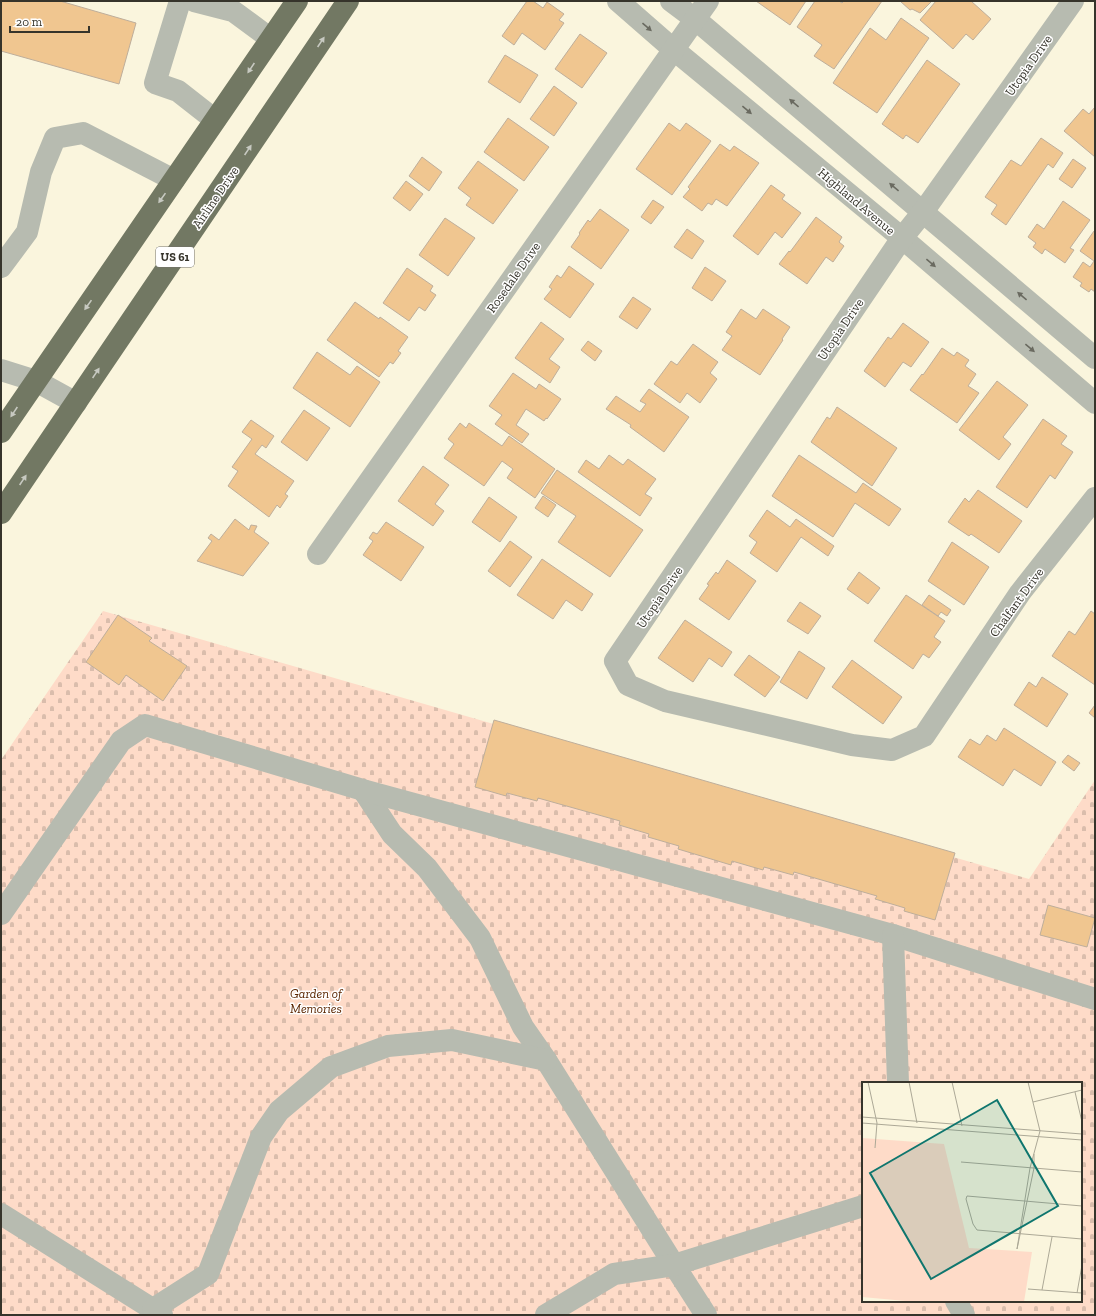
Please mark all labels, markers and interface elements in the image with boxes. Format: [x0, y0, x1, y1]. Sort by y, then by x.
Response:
scale bar [10, 8, 89, 34]
text: 20 m [16, 15, 43, 29]
one-way arrow [642, 22, 653, 31]
street label: Utopia Drive [1002, 32, 1055, 99]
one-way arrow [317, 37, 325, 47]
one-way arrow [247, 63, 255, 73]
one-way arrow [789, 99, 800, 108]
one-way arrow [742, 106, 752, 115]
one-way arrow [244, 144, 252, 155]
street label: Airline Drive [189, 163, 242, 231]
street label: Highland Avenue [815, 165, 898, 238]
one-way arrow [888, 183, 899, 192]
one-way arrow [158, 193, 166, 203]
street label: Rosedale Drive [483, 239, 543, 316]
road number: US 61 [156, 247, 194, 267]
one-way arrow [926, 259, 937, 268]
one-way arrow [1017, 292, 1028, 301]
street label: Utopia Drive [814, 296, 867, 363]
one-way arrow [84, 300, 92, 311]
one-way arrow [1025, 343, 1036, 352]
one-way arrow [92, 368, 100, 378]
one-way arrow [10, 407, 18, 418]
one-way arrow [19, 475, 27, 486]
street label: Utopia Drive [633, 564, 686, 631]
street label: Chalfant Drive [986, 565, 1046, 640]
park label: Garden of Memories [290, 986, 344, 1016]
inset map [862, 1082, 1082, 1302]

